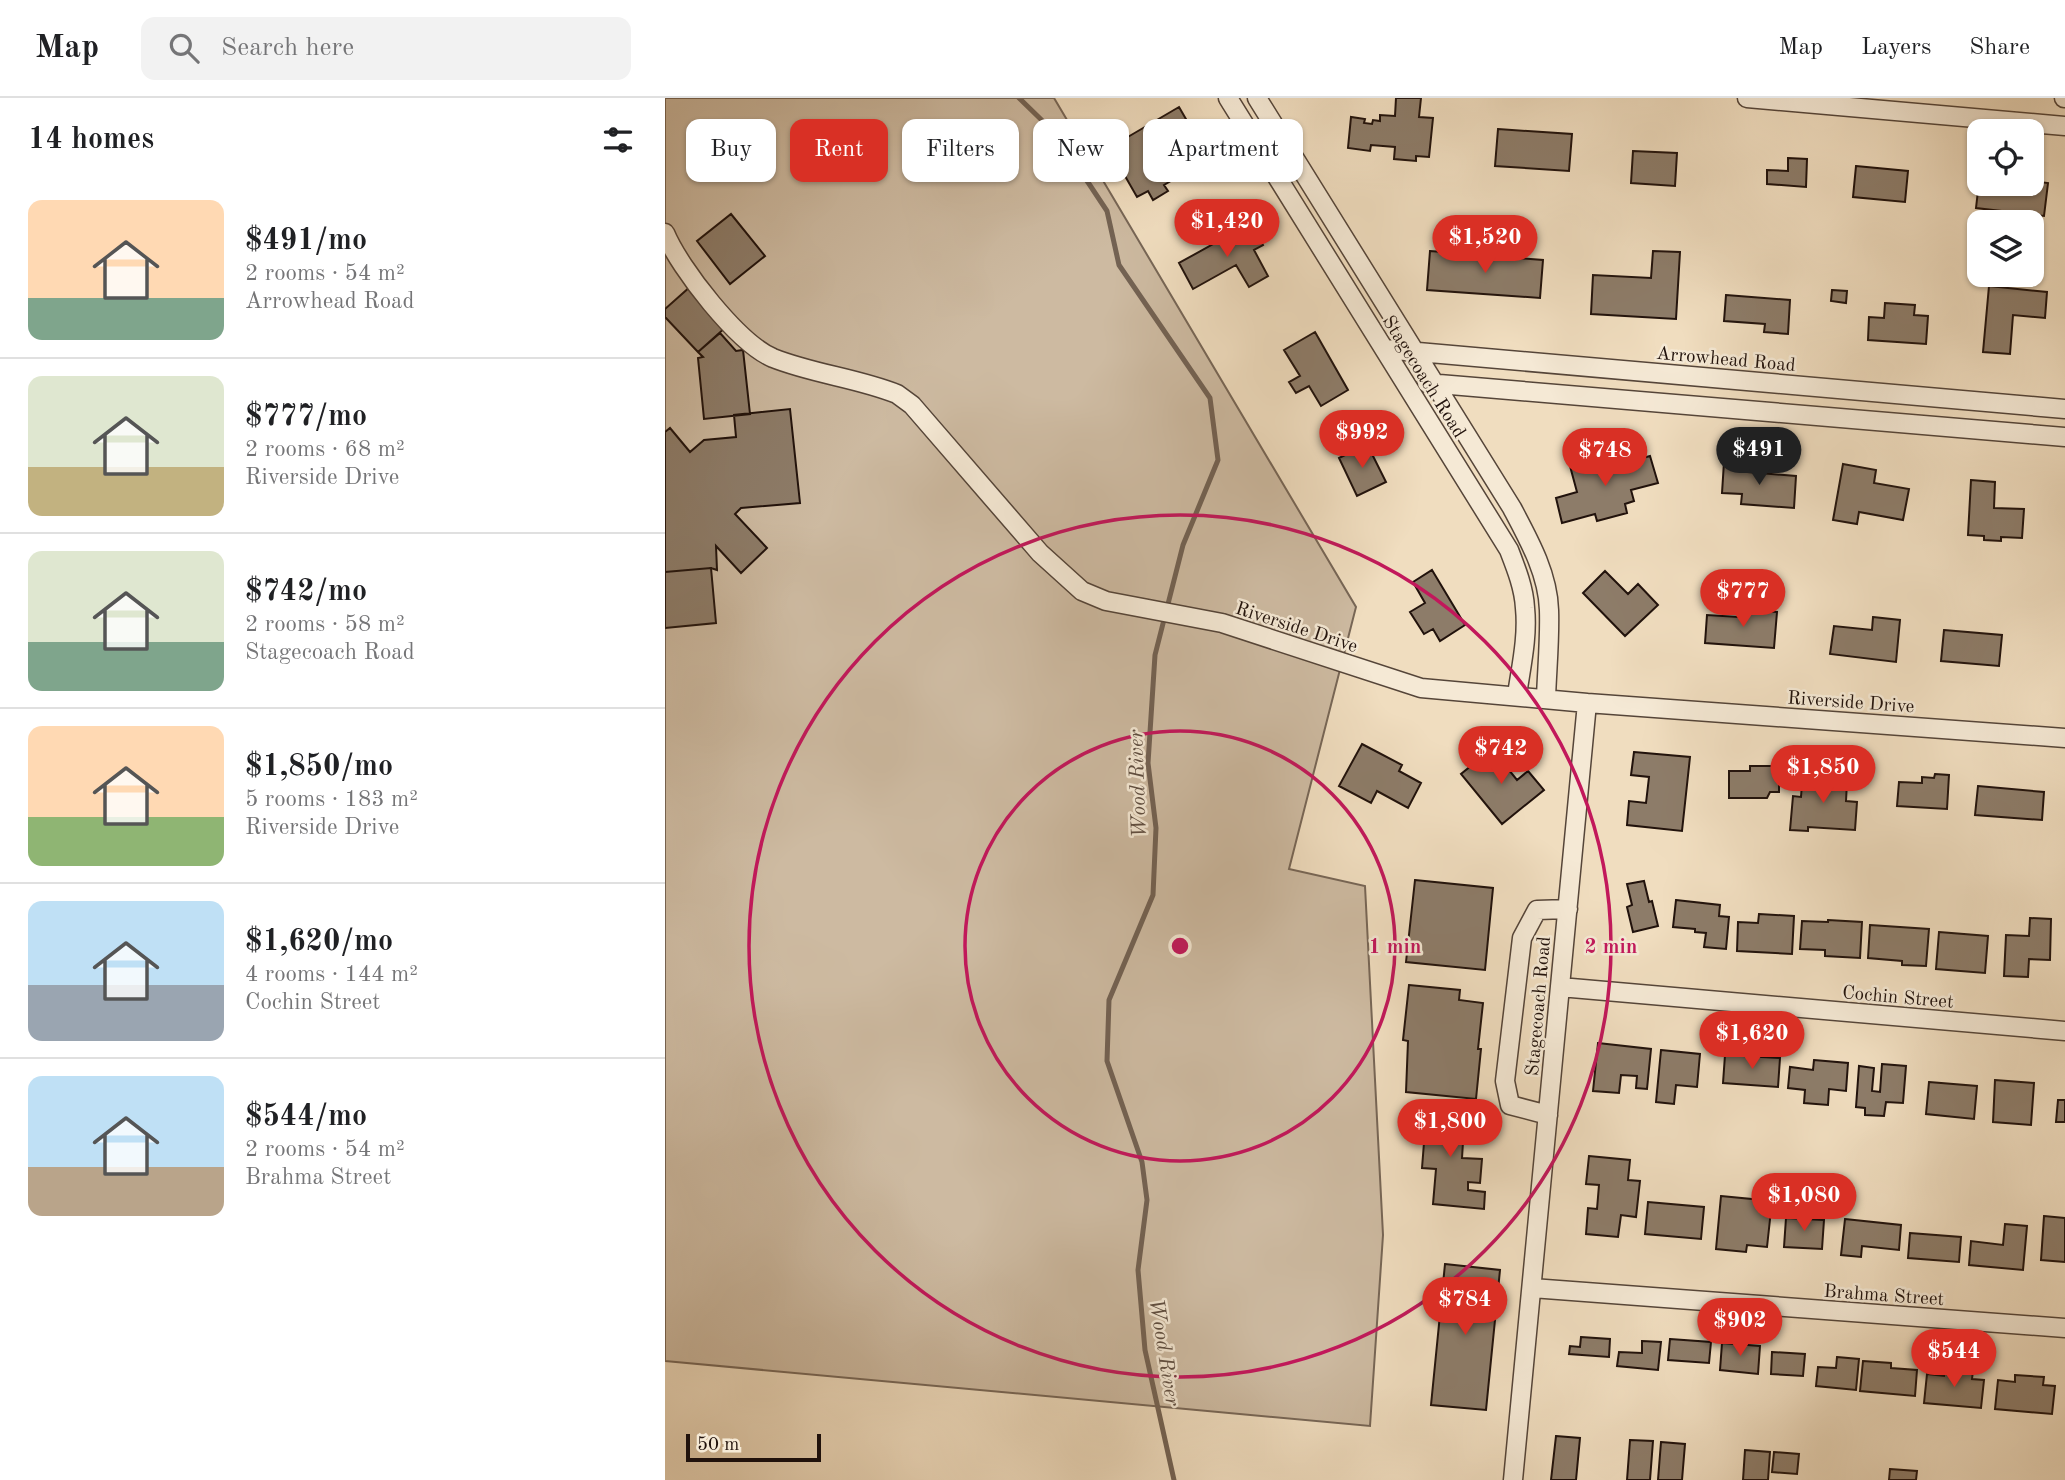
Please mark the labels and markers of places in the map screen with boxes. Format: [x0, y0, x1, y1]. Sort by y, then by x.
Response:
pin: $1,420 [1170, 200, 1284, 259]
pin: $1,520 [1428, 216, 1542, 275]
pin: $992 [1321, 410, 1403, 470]
pin: $748 [1564, 428, 1646, 488]
pin: $491 [1718, 428, 1800, 487]
pin: $777 [1702, 570, 1784, 629]
pin: $742 [1460, 726, 1542, 786]
pin: $1,850 [1766, 746, 1880, 805]
centre of rings [1168, 934, 1192, 958]
pin: $1,620 [1695, 1012, 1809, 1071]
pin: $1,800 [1393, 1100, 1507, 1159]
pin: $1,080 [1747, 1174, 1861, 1233]
pin: $784 [1424, 1278, 1506, 1337]
pin: $902 [1699, 1298, 1781, 1358]
pin: $544 [1913, 1330, 1995, 1389]

